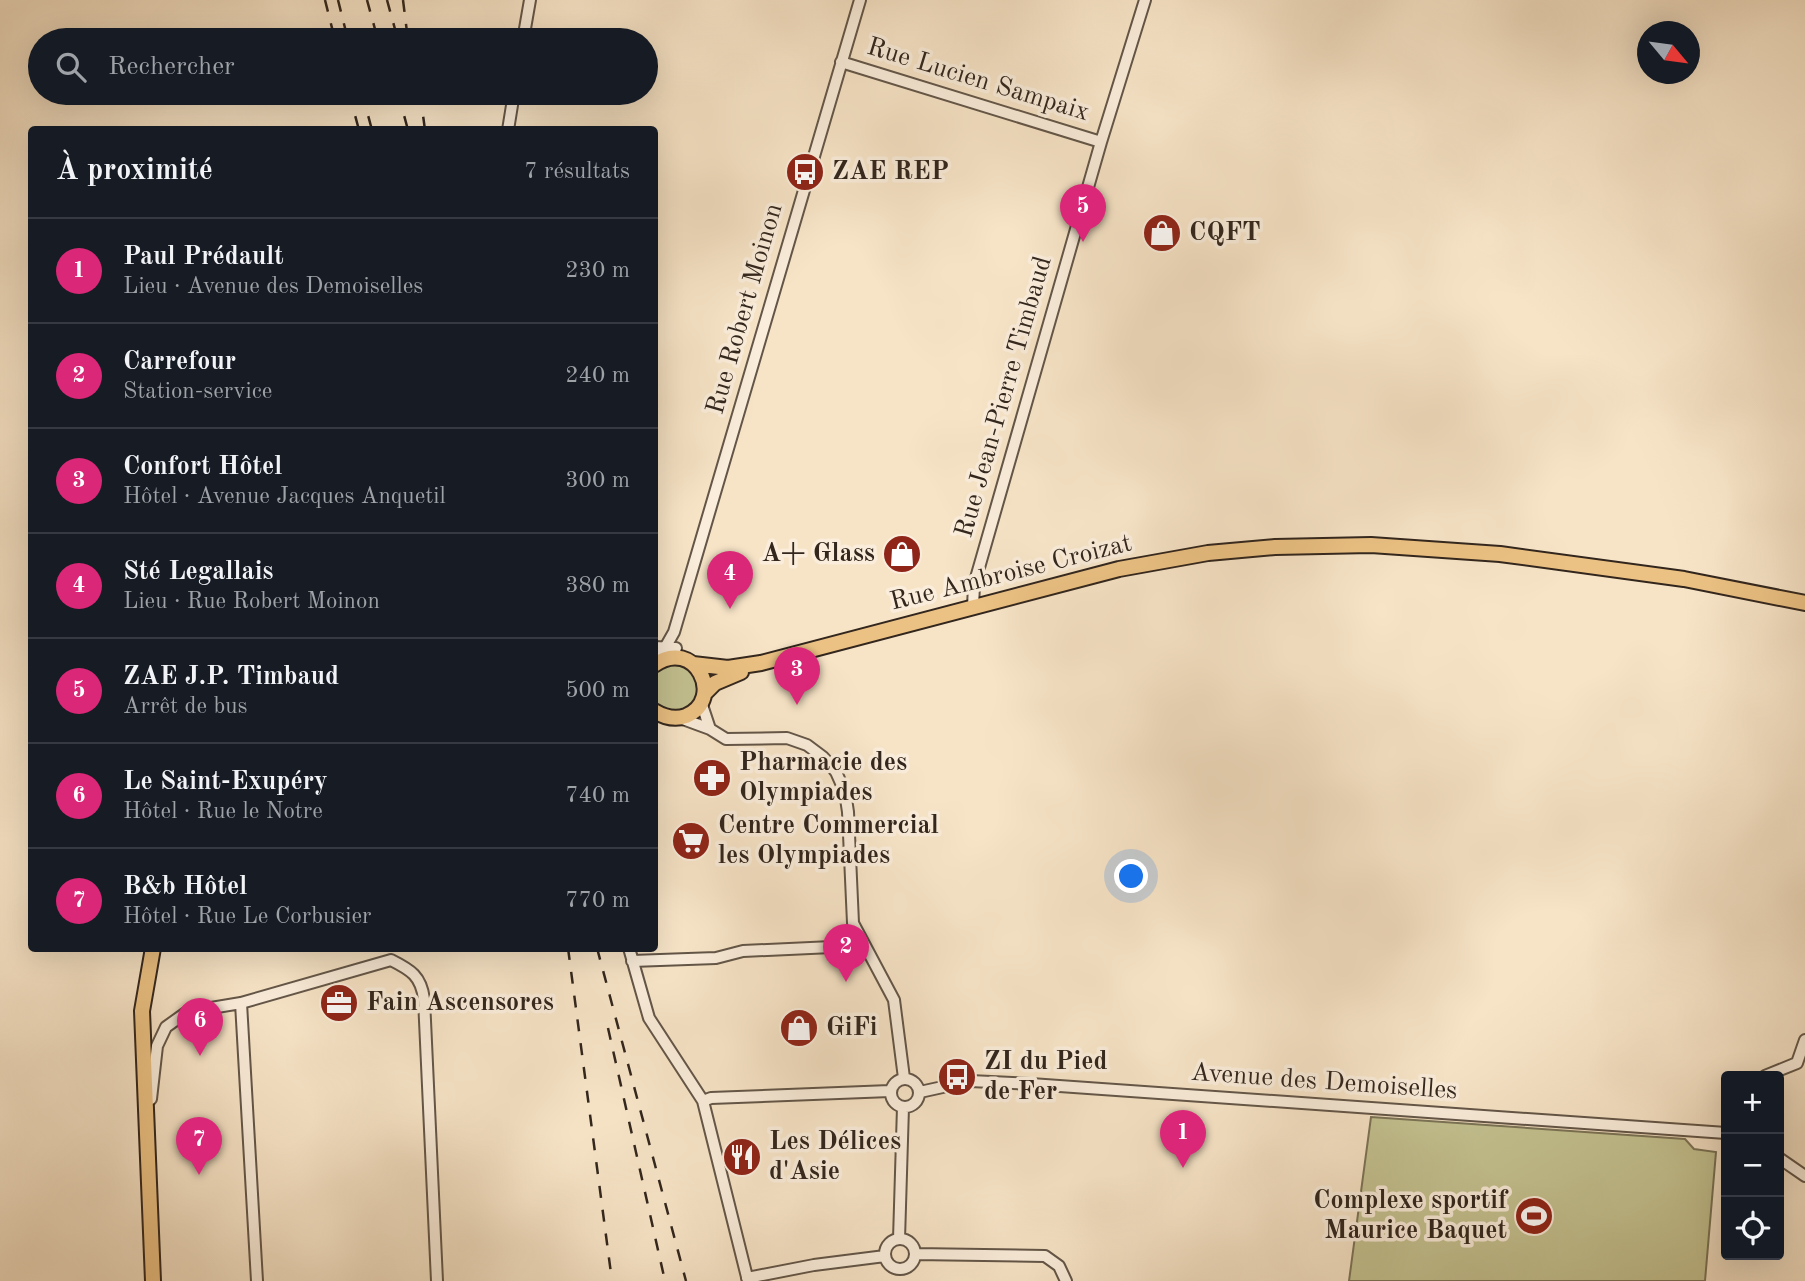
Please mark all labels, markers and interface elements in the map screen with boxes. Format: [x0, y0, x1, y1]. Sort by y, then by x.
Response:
north arrow [1637, 21, 1700, 84]
search box [28, 28, 658, 105]
street label: Rue Lucien Sampaix [864, 34, 1092, 126]
icon: search [52, 48, 90, 86]
text: Rechercher [108, 54, 235, 80]
bus stop icon: ZAE REP [784, 151, 826, 193]
text: À proximité [56, 156, 213, 186]
place label: ZAE REP [832, 159, 949, 185]
text: 7 résultats [524, 160, 630, 183]
pin: 5 [1060, 184, 1106, 242]
street label: Rue Robert Moinon [702, 201, 788, 417]
shop icon: CQFT [1141, 212, 1183, 254]
place label: CQFT [1189, 220, 1261, 246]
text: Paul Prédault [123, 244, 284, 270]
street label: Rue Jean-Pierre Timbaud [951, 253, 1057, 541]
text: 1 [72, 259, 86, 282]
text: 230 m [565, 259, 630, 282]
text: Lieu · Avenue des Demoiselles [123, 275, 423, 298]
text: Carrefour [123, 349, 236, 375]
text: 2 [72, 364, 86, 387]
text: 240 m [565, 364, 630, 387]
text: Station-service [123, 380, 272, 403]
text: Confort Hôtel [123, 454, 282, 480]
text: 3 [72, 469, 86, 492]
text: 300 m [565, 469, 630, 492]
text: Hôtel · Avenue Jacques Anquetil [123, 485, 446, 508]
street label: Rue Ambroise Croizat [888, 530, 1134, 616]
shop icon: A+ Glass [881, 533, 923, 575]
place label: A+ Glass [761, 541, 875, 567]
pin: 4 [707, 551, 753, 609]
text: Sté Legallais [123, 559, 274, 585]
text: 4 [72, 574, 86, 597]
text: 380 m [565, 574, 630, 597]
text: Lieu · Rue Robert Moinon [123, 590, 380, 613]
pin: 3 [774, 647, 820, 705]
text: ZAE J.P. Timbaud [123, 664, 339, 690]
text: 5 [72, 679, 86, 702]
text: 500 m [565, 679, 630, 702]
text: Arrêt de bus [123, 695, 248, 718]
place label: Pharmacie des Olympiades [739, 750, 907, 806]
pharmacy icon: Pharmacie des Olympiades [691, 757, 733, 799]
text: Le Saint-Exupéry [123, 769, 328, 795]
text: 6 [72, 784, 86, 807]
text: 740 m [565, 784, 630, 807]
text: Hôtel · Rue le Notre [123, 800, 323, 823]
place label: Centre Commercial les Olympiades [718, 813, 939, 869]
supermarket icon: Centre Commercial les Olympiades [670, 820, 712, 862]
your location [1114, 859, 1148, 893]
text: B&b Hôtel [123, 874, 247, 900]
text: 7 [72, 889, 86, 912]
text: 770 m [565, 889, 630, 912]
text: Hôtel · Rue Le Corbusier [123, 905, 371, 928]
pin: 2 [823, 924, 869, 982]
office icon: Fain Ascensores [318, 982, 360, 1024]
place label: Fain Ascensores [366, 990, 554, 1016]
pin: 6 [177, 998, 223, 1056]
shop icon: GiFi [778, 1007, 820, 1049]
place label: GiFi [826, 1015, 878, 1041]
place label: ZI du Pied de Fer [984, 1049, 1107, 1105]
bus stop icon: ZI du Pied de Fer [936, 1056, 978, 1098]
street label: Avenue des Demoiselles [1190, 1060, 1458, 1104]
map controls [1721, 1071, 1784, 1260]
button: + [1721, 1071, 1784, 1134]
pin: 1 [1160, 1110, 1206, 1168]
pin: 7 [176, 1117, 222, 1175]
place label: Les Délices d'Asie [769, 1129, 901, 1185]
button: − [1721, 1134, 1784, 1197]
restaurant icon: Les Délices d'Asie [721, 1136, 763, 1178]
place label: Complexe sportif Maurice Baquet [1313, 1188, 1509, 1244]
sports icon: Complexe sportif Maurice Baquet [1513, 1195, 1555, 1237]
button: locate [1721, 1197, 1784, 1260]

